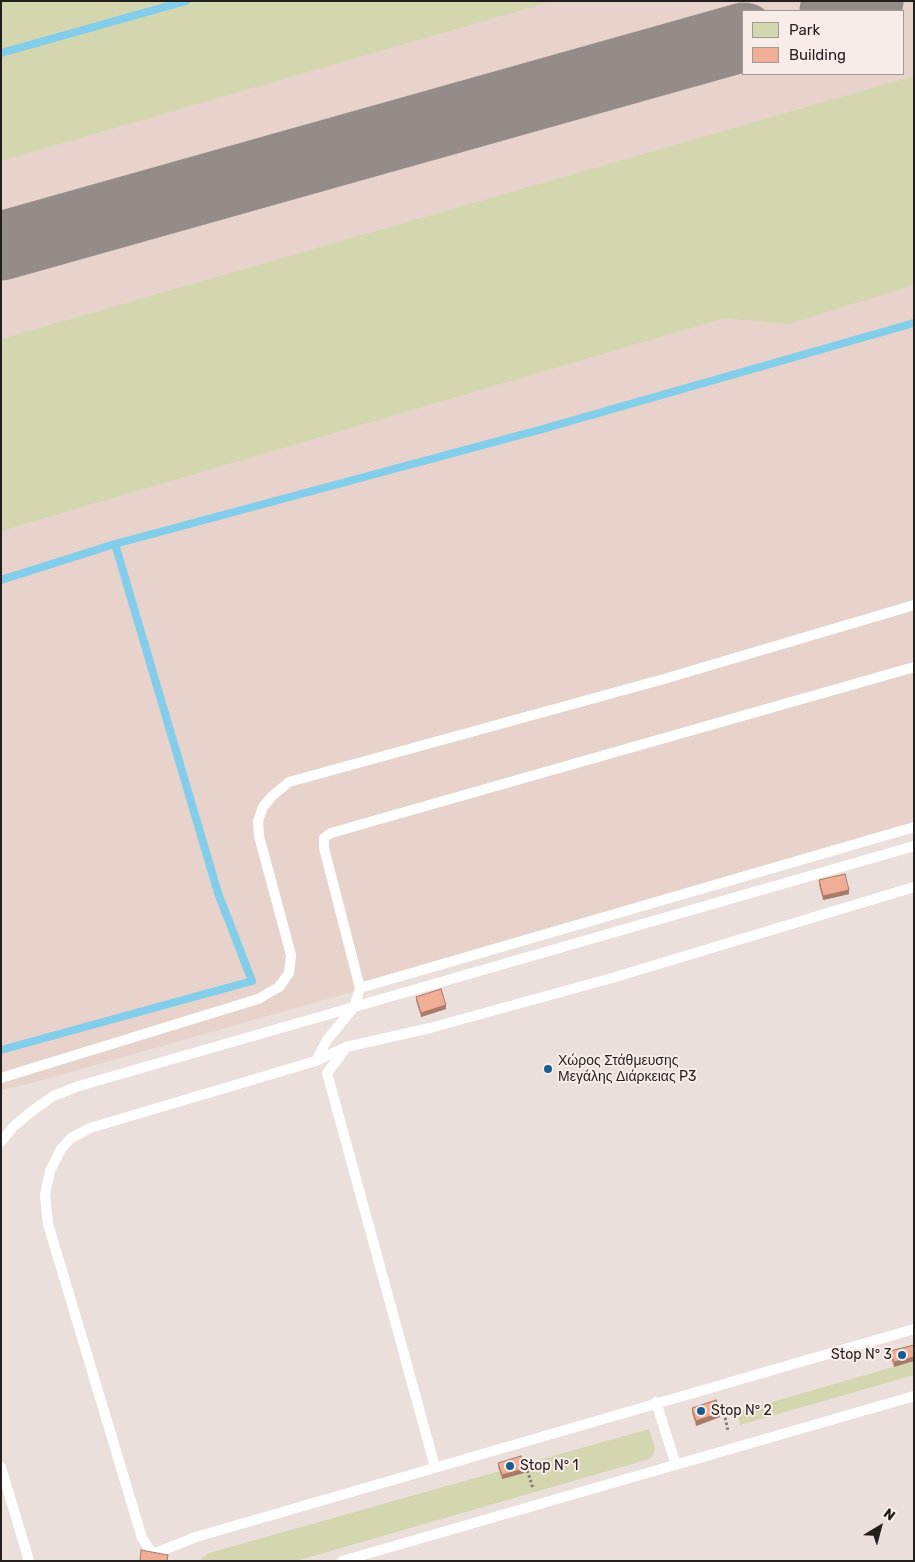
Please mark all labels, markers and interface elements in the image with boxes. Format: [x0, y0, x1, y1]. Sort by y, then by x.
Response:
legend [742, 10, 905, 75]
text: Park [789, 21, 820, 39]
text: Building [789, 46, 846, 64]
place label: Χώρος Στάθμευσης Μεγάλης Διάρκειας P3 [558, 1053, 696, 1086]
marker: Χώρος Στάθμευσης Μεγάλης Διάρκειας P3 [542, 1063, 554, 1075]
place label: Stop N° 3 [831, 1347, 892, 1363]
marker: Stop N° 3 [896, 1349, 908, 1361]
place label: Stop N° 2 [711, 1403, 772, 1419]
marker: Stop N° 2 [695, 1405, 707, 1417]
place label: Stop N° 1 [520, 1458, 579, 1474]
marker: Stop N° 1 [504, 1460, 516, 1472]
north arrow [855, 1502, 905, 1552]
text: N [880, 1505, 898, 1524]

